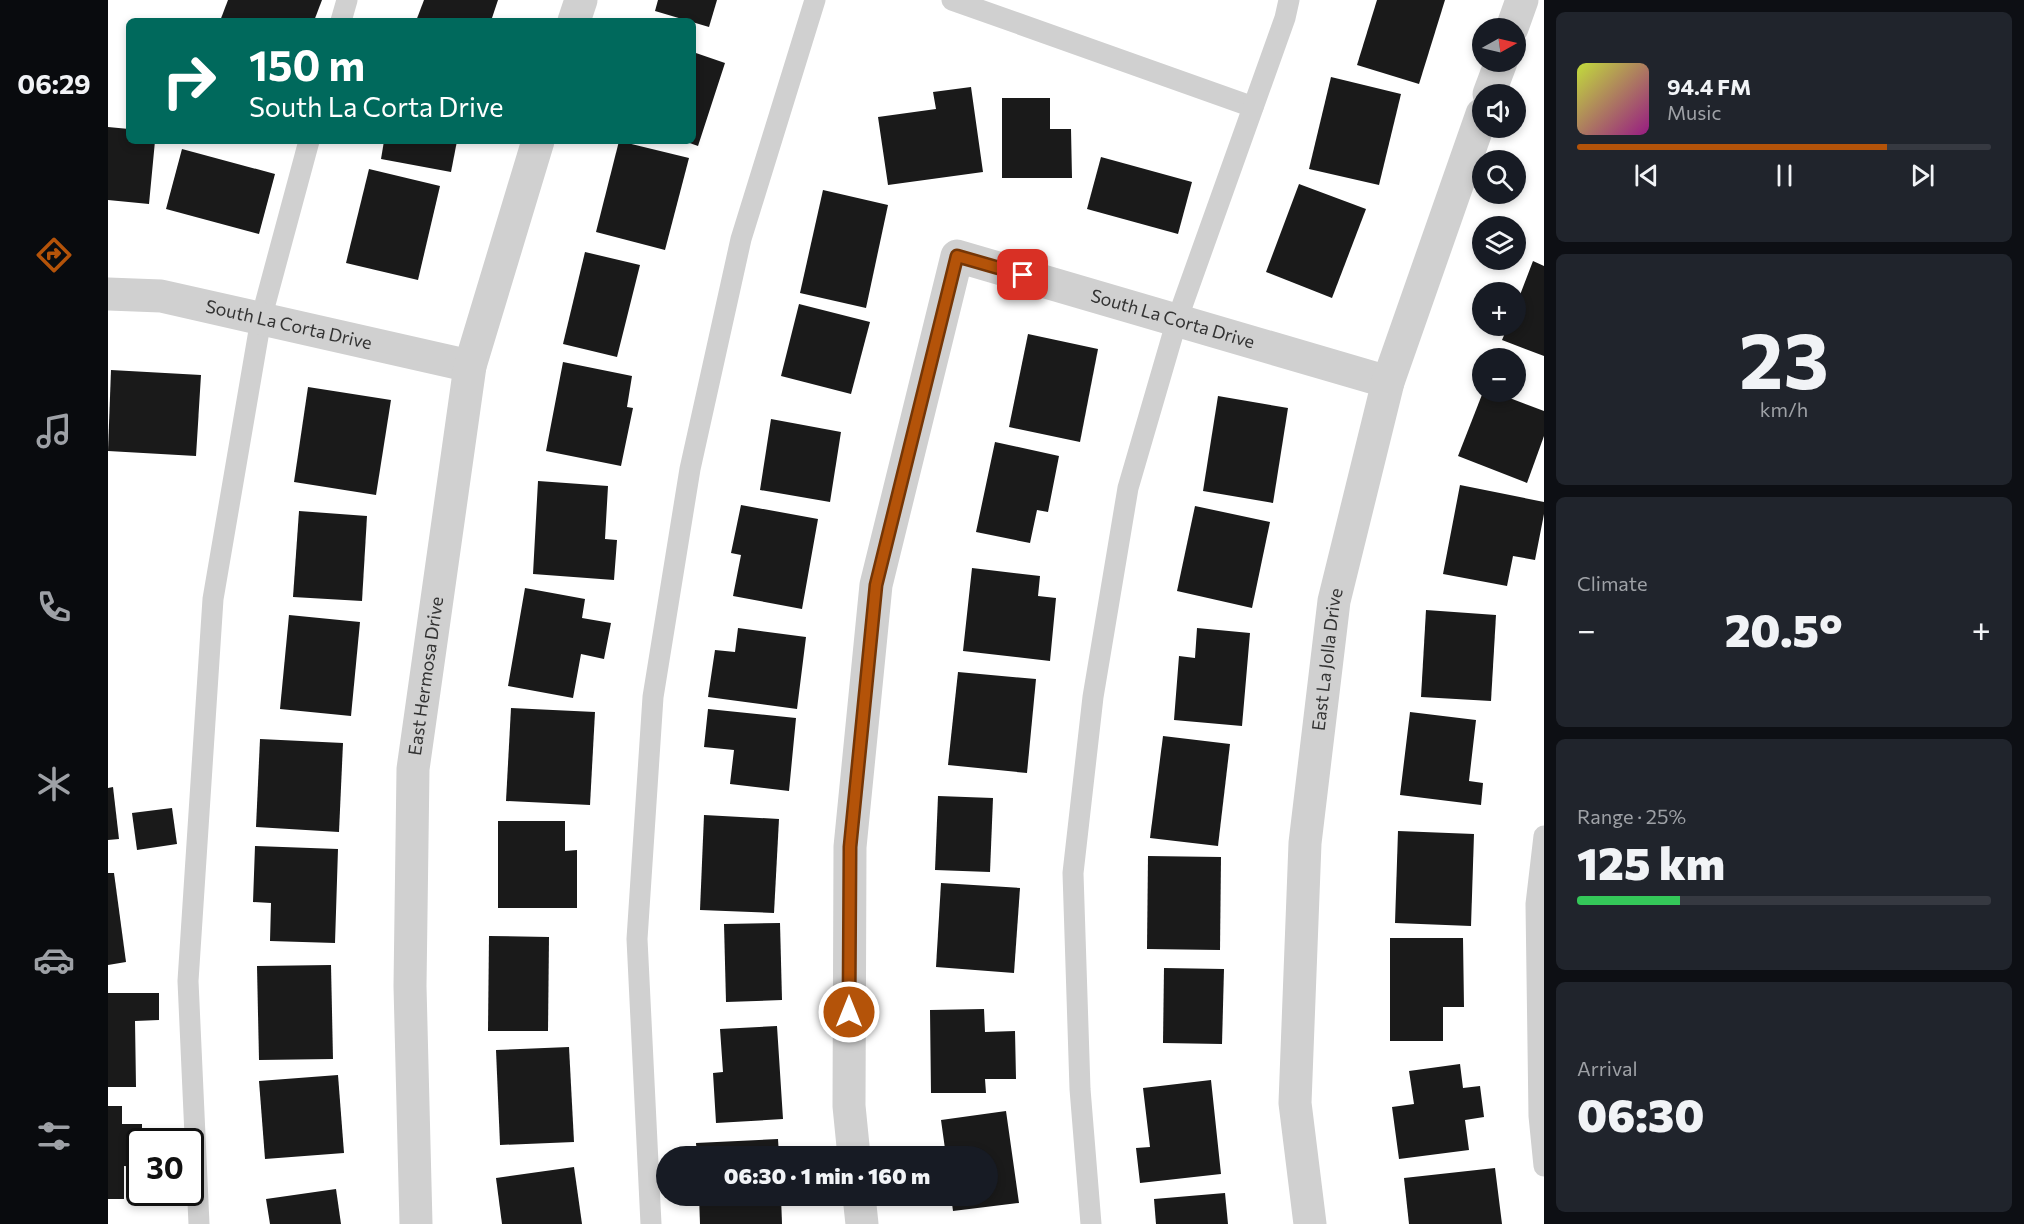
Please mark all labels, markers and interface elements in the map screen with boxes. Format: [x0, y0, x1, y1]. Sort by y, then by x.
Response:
north arrow [1472, 18, 1526, 72]
map controls [1472, 18, 1526, 402]
text: 150 m [249, 38, 365, 90]
icon: right [150, 42, 228, 120]
text: 06:29 [17, 67, 91, 100]
text: 94.4 FM [1667, 73, 1751, 100]
button: sound [1472, 84, 1526, 138]
text: South La Corta Drive [249, 90, 504, 123]
text: Music [1667, 100, 1721, 124]
button: search [1472, 150, 1526, 204]
icon: previous [1630, 159, 1663, 192]
icon: pause [1768, 159, 1801, 192]
icon: next [1906, 159, 1939, 192]
button: layers [1472, 216, 1526, 270]
icon: directions [33, 234, 75, 276]
pin [997, 249, 1048, 300]
icon: arrive [1006, 258, 1039, 291]
button: + [1472, 282, 1526, 336]
street label: South La Corta Drive [1088, 284, 1257, 352]
street label: South La Corta Drive [204, 294, 374, 353]
text: 23 [1739, 310, 1829, 405]
button: − [1472, 348, 1526, 402]
text: km/h [1760, 397, 1808, 421]
icon: music [33, 410, 75, 452]
text: Climate [1577, 571, 1647, 595]
street label: East La Jolla Drive [1307, 585, 1347, 732]
icon: phone [33, 586, 75, 628]
street label: East Hermosa Drive [403, 595, 447, 757]
text: 20.5° [1725, 601, 1843, 656]
text: − [1577, 608, 1596, 649]
text: + [1972, 608, 1991, 649]
icon: climate [33, 763, 75, 805]
text: Range · 25% [1577, 804, 1686, 828]
text: 125 km [1577, 834, 1725, 889]
icon: car [33, 939, 75, 981]
position arrow [817, 980, 881, 1044]
text: Arrival [1577, 1056, 1638, 1080]
text: 06:30 [1577, 1086, 1705, 1141]
icon: filters [33, 1115, 75, 1157]
speed limit sign: 30 [126, 1128, 204, 1206]
text: 06:30 · 1 min · 160 m [724, 1162, 930, 1189]

